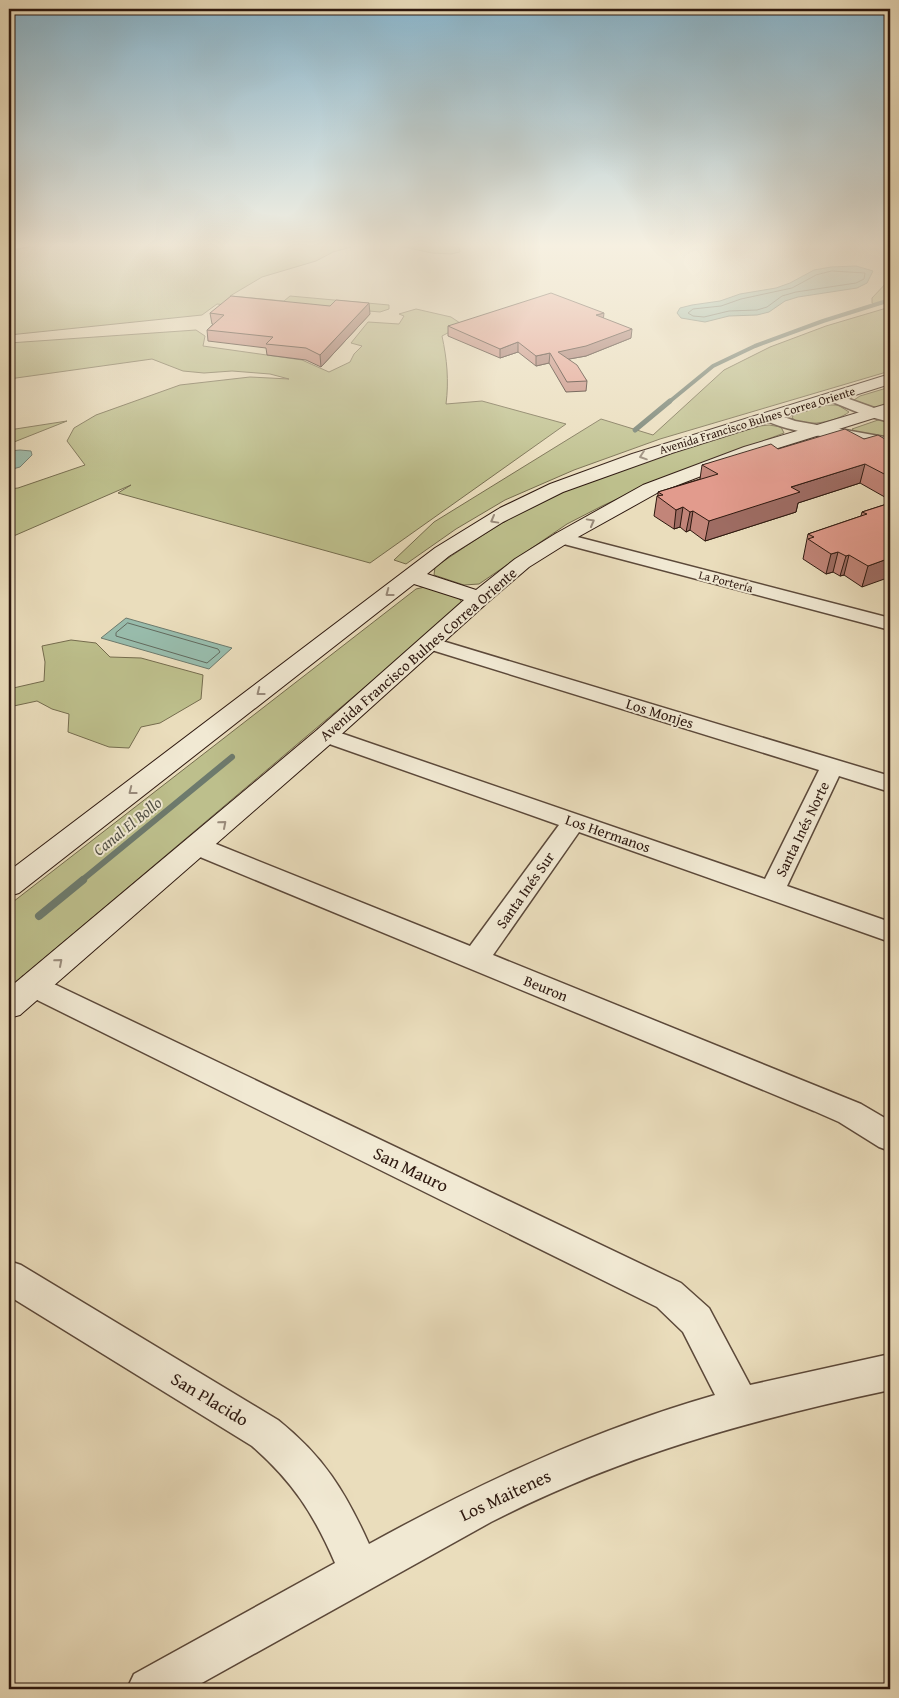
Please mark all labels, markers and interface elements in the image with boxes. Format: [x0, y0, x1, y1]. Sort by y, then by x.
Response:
street label: Avenida Francisco Bulnes Correa Oriente [657, 382, 857, 458]
one-way arrow [640, 450, 648, 460]
one-way arrow [491, 513, 500, 523]
one-way arrow [586, 518, 595, 528]
street label: Avenida Francisco Bulnes Correa Oriente [315, 562, 521, 746]
street label: La Portería [697, 566, 755, 596]
one-way arrow [385, 587, 395, 596]
one-way arrow [257, 686, 266, 694]
street label: Los Monjes [624, 693, 696, 733]
street label: Santa Inés Norte [770, 778, 834, 880]
one-way arrow [128, 785, 138, 794]
water label: Canal El Bollo [87, 791, 167, 861]
street label: Los Hermanos [563, 809, 653, 857]
one-way arrow [217, 820, 226, 829]
street label: Santa Inés Sur [491, 847, 559, 933]
one-way arrow [53, 959, 62, 968]
street label: Beuron [521, 970, 572, 1007]
street label: San Mauro [369, 1139, 453, 1199]
street label: San Placido [166, 1365, 254, 1433]
street label: Los Maitenes [455, 1462, 555, 1528]

